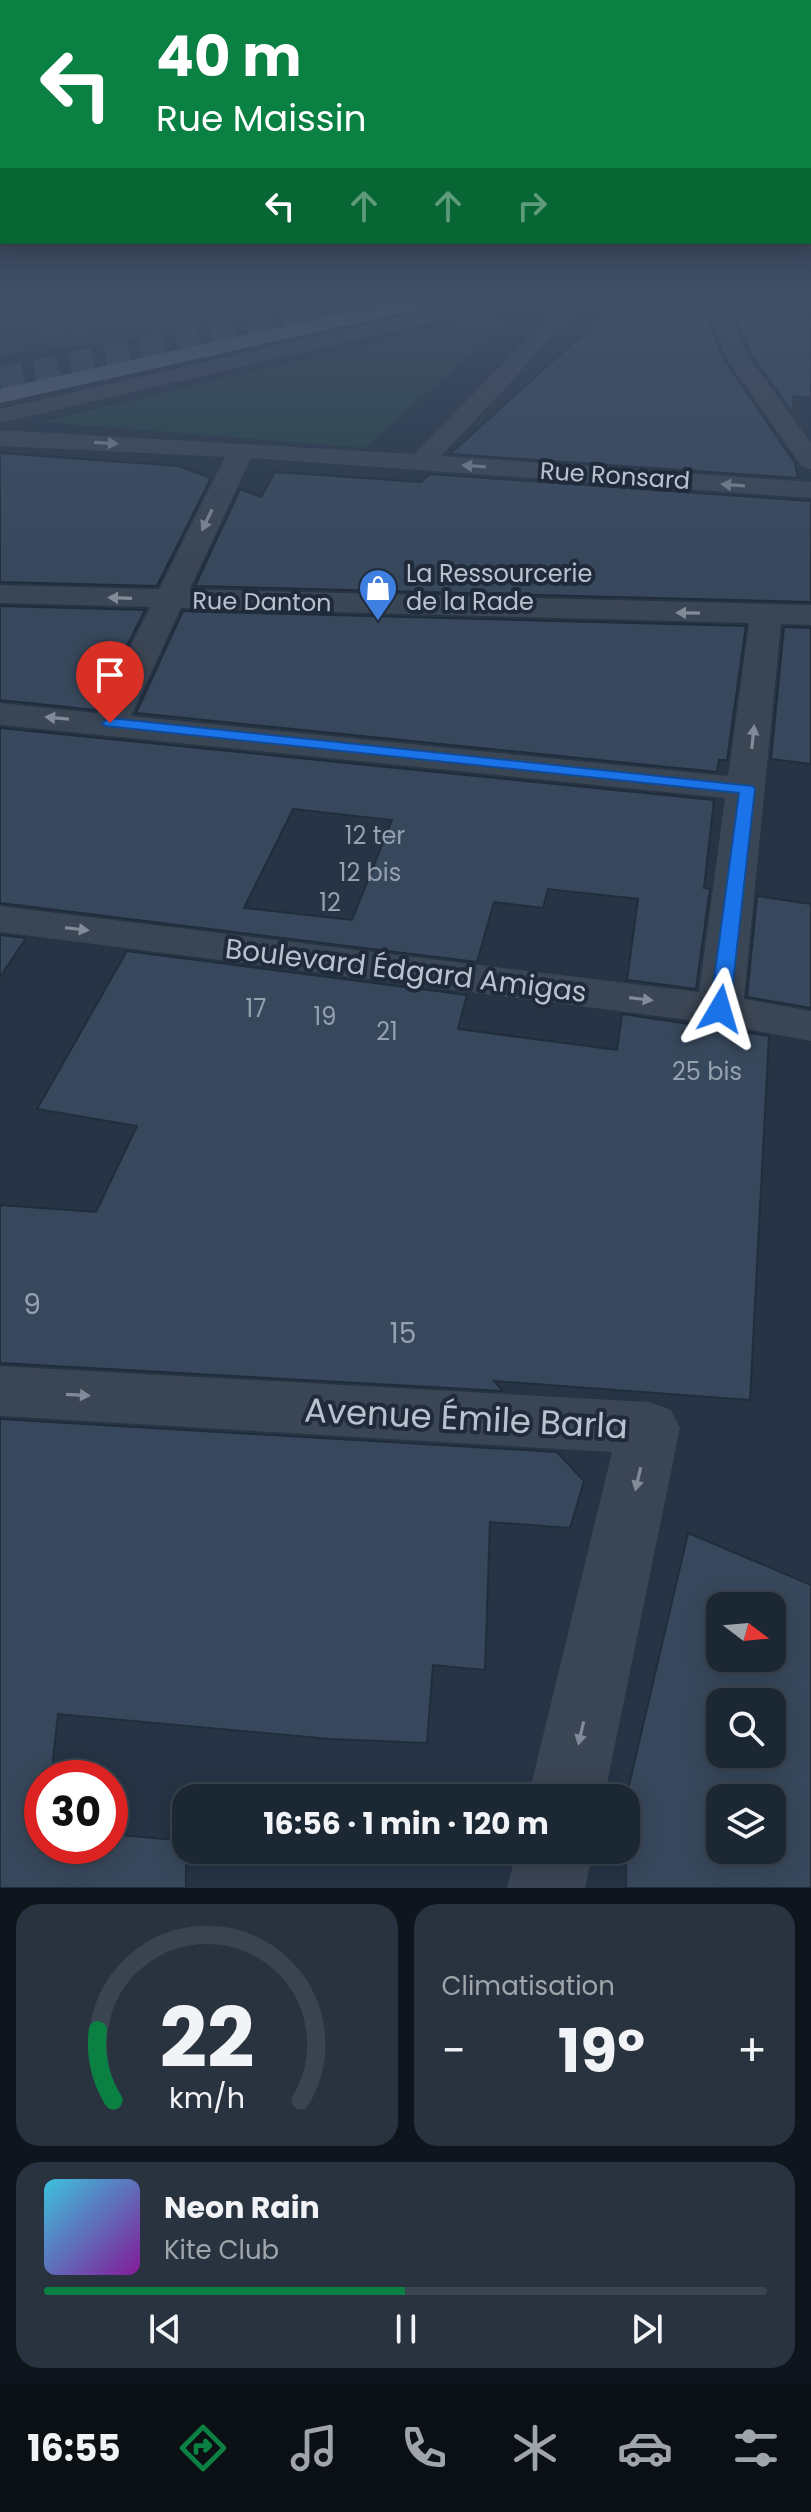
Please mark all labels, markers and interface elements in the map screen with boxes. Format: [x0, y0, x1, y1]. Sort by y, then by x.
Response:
text: 40 m [156, 17, 302, 96]
icon: left [24, 32, 128, 136]
text: Rue Maissin [156, 93, 367, 144]
icon: left [258, 184, 302, 228]
icon: ahead [342, 184, 386, 228]
icon: ahead [426, 184, 470, 228]
icon: right [510, 184, 554, 228]
one-way arrow [94, 437, 119, 450]
street label: Rue Ronsard [539, 454, 691, 497]
one-way arrow [461, 459, 486, 472]
one-way arrow [720, 478, 745, 491]
one-way arrow [200, 508, 214, 532]
place label: La Ressourcerie de la Rade [406, 557, 592, 618]
shop icon: La Ressourcerie de la Rade [357, 567, 399, 622]
street label: Rue Danton [192, 584, 332, 619]
one-way arrow [107, 592, 132, 605]
one-way arrow [675, 606, 700, 619]
pin [76, 641, 144, 723]
icon: arrive [88, 653, 132, 697]
one-way arrow [44, 711, 69, 724]
one-way arrow [746, 724, 759, 749]
house number: 12 ter [345, 819, 405, 852]
house number: 12 bis [339, 856, 401, 889]
house number: 12 [319, 886, 341, 919]
one-way arrow [65, 923, 90, 936]
street label: Boulevard Édgard Amigas [223, 929, 589, 1012]
position arrow [678, 967, 762, 1051]
house number: 17 [246, 992, 266, 1025]
one-way arrow [629, 993, 654, 1006]
house number: 19 [314, 1000, 336, 1033]
house number: 21 [376, 1015, 398, 1048]
house number: 25 bis [672, 1055, 742, 1088]
house number: 9 [23, 1285, 41, 1324]
house number: 15 [390, 1314, 416, 1353]
street label: Avenue Émile Barla [303, 1386, 629, 1450]
one-way arrow [66, 1389, 91, 1402]
one-way arrow [631, 1467, 643, 1492]
north arrow [706, 1592, 786, 1672]
map controls [706, 1592, 786, 1864]
button: search [706, 1688, 786, 1768]
one-way arrow [574, 1721, 587, 1746]
speed limit sign: 30 [24, 1760, 128, 1864]
button: layers [706, 1784, 786, 1864]
text: 16:56 · 1 min · 120 m [263, 1802, 549, 1845]
text: Climatisation [442, 1968, 615, 2004]
text: 22 [159, 1980, 254, 2096]
text: 19° [558, 2009, 645, 2093]
text: − [442, 2020, 466, 2081]
text: + [737, 2020, 767, 2081]
text: km/h [169, 2078, 245, 2118]
text: Neon Rain [164, 2186, 320, 2229]
text: Kite Club [164, 2232, 279, 2268]
icon: previous [143, 2307, 187, 2351]
icon: pause [384, 2307, 428, 2351]
icon: next [625, 2307, 669, 2351]
icon: directions [175, 2420, 231, 2476]
icon: music [286, 2420, 342, 2476]
icon: phone [396, 2420, 452, 2476]
icon: climate [507, 2420, 563, 2476]
icon: car [617, 2420, 673, 2476]
icon: filters [728, 2420, 784, 2476]
text: 16:55 [27, 2423, 121, 2474]

